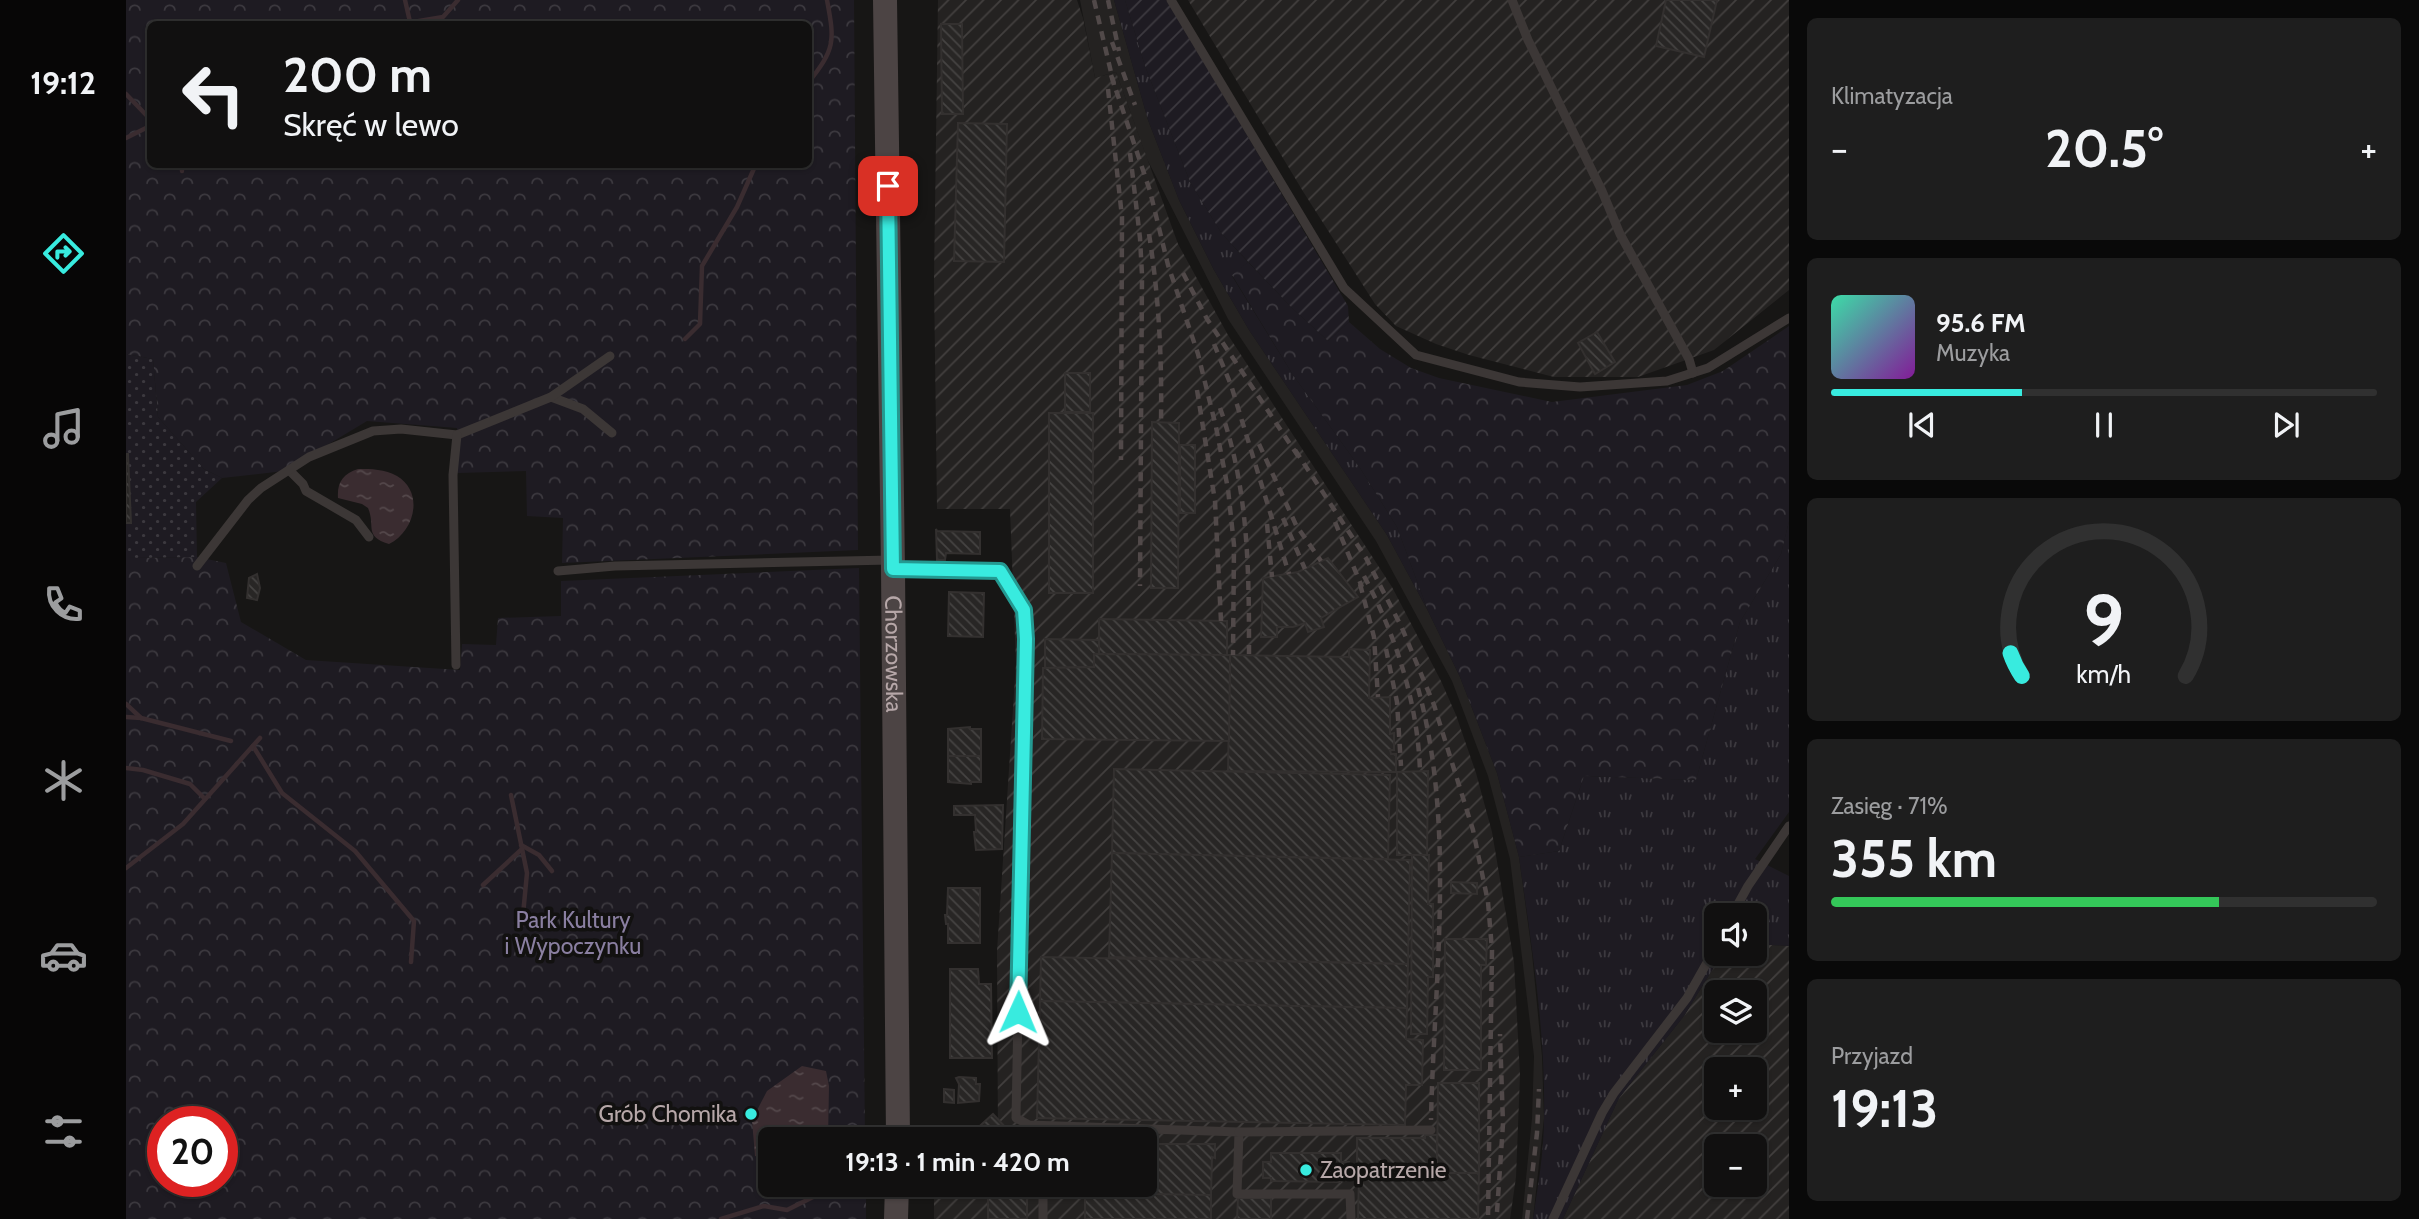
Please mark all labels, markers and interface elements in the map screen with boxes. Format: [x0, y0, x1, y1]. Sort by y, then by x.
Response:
text: 200 m [283, 45, 432, 104]
icon: left [168, 49, 259, 140]
text: 19:12 [30, 63, 96, 102]
text: Klimatyzacja [1831, 82, 1953, 110]
text: Skręć w lewo [283, 105, 459, 144]
text: 20.5° [2045, 117, 2163, 180]
text: − [1831, 125, 1848, 172]
text: + [2360, 125, 2377, 172]
pin [858, 156, 918, 216]
icon: arrive [869, 167, 907, 205]
icon: directions [39, 229, 88, 278]
text: 95.6 FM [1936, 307, 2026, 339]
text: Muzyka [1936, 339, 2010, 367]
icon: music [39, 404, 88, 453]
icon: previous [1903, 406, 1941, 444]
icon: pause [2085, 406, 2123, 444]
icon: next [2267, 406, 2305, 444]
text: 9 [2084, 576, 2124, 664]
icon: phone [39, 580, 88, 629]
street label: Chorzowska [879, 595, 908, 713]
text: km/h [2077, 658, 2131, 688]
icon: climate [39, 756, 88, 805]
text: Zasięg · 71% [1831, 792, 1948, 820]
text: 355 km [1831, 827, 1997, 890]
map controls [1704, 903, 1767, 1197]
button: sound [1704, 903, 1767, 966]
park label: Park Kultury i Wypoczynku [505, 906, 641, 960]
icon: car [39, 931, 88, 980]
position arrow [981, 975, 1055, 1049]
button: layers [1704, 980, 1767, 1043]
text: Przyjazd [1831, 1042, 1913, 1070]
button: + [1704, 1057, 1767, 1120]
text: 19:13 [1831, 1077, 1938, 1140]
place label: Grób Chomika [599, 1100, 737, 1128]
speed limit sign: 20 [147, 1106, 238, 1197]
marker: Grób Chomika [743, 1106, 759, 1122]
icon: filters [39, 1107, 88, 1156]
button: − [1704, 1134, 1767, 1197]
text: 19:13 · 1 min · 420 m [845, 1146, 1070, 1178]
place label: Zaopatrzenie [1320, 1156, 1447, 1184]
marker: Zaopatrzenie [1298, 1162, 1314, 1178]

